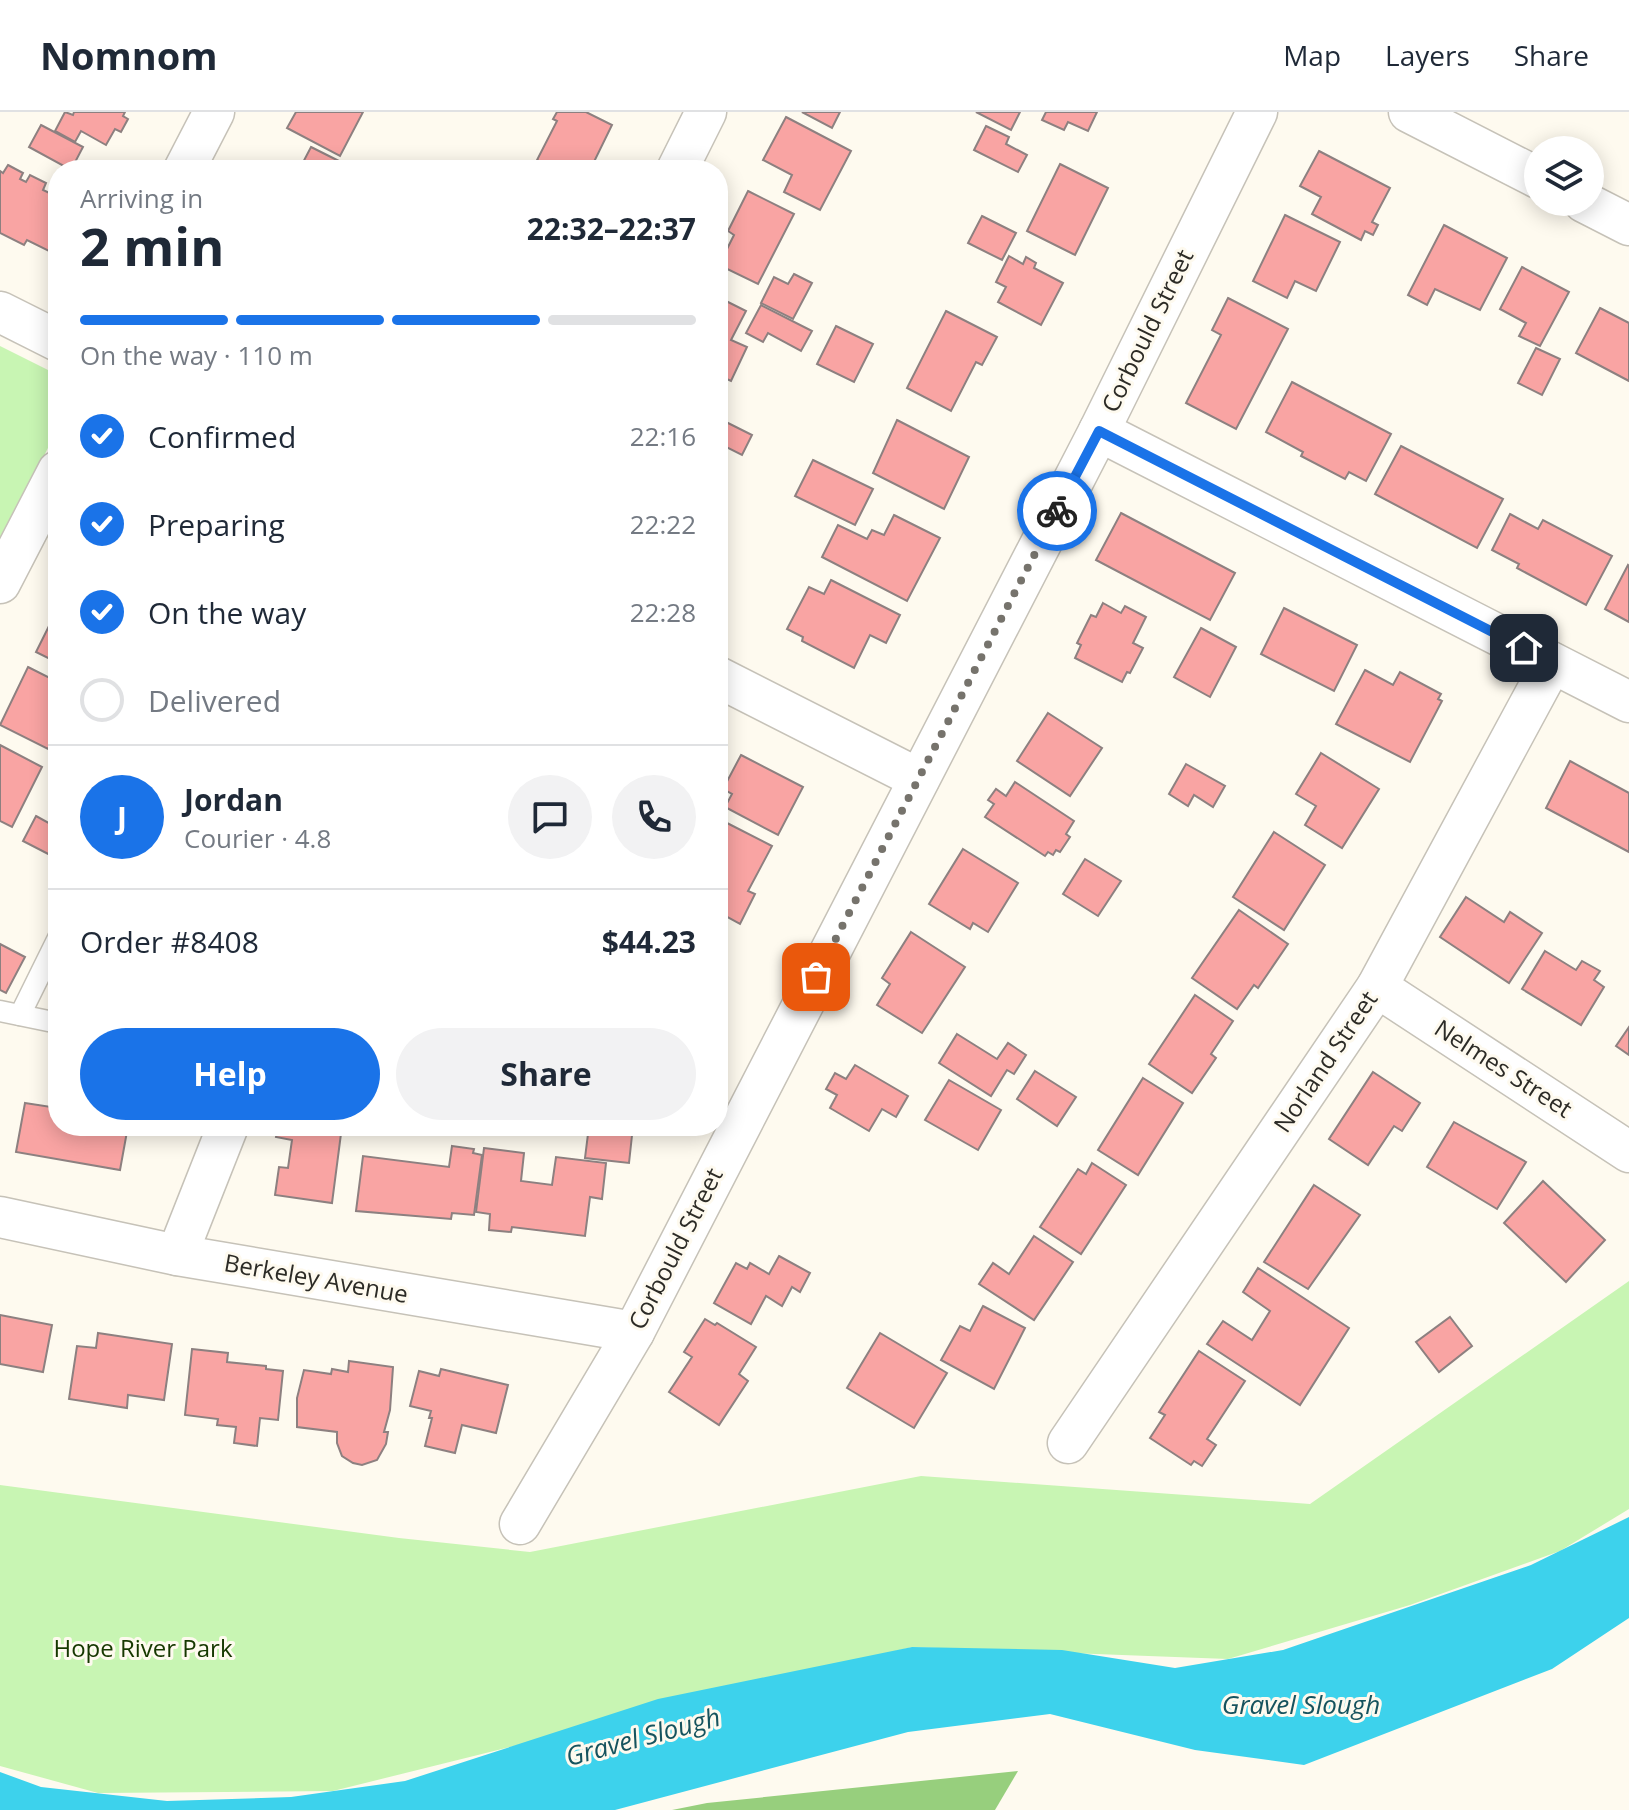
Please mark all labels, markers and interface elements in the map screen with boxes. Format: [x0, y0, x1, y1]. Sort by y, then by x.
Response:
text: Nomnom [40, 29, 218, 81]
text: Map [1283, 36, 1341, 74]
text: Layers [1385, 36, 1470, 74]
text: Share [1514, 36, 1589, 74]
map controls [1524, 136, 1604, 216]
button: layers [1524, 136, 1604, 216]
text: Arriving in [80, 180, 203, 216]
text: 22:32–22:37 [527, 208, 696, 249]
text: 2 min [80, 210, 224, 281]
street label: Corbould Street [1093, 243, 1200, 417]
text: On the way · 110 m [80, 337, 313, 373]
icon: check [80, 414, 124, 458]
text: Confirmed [148, 416, 296, 457]
text: 22:16 [630, 418, 696, 454]
courier [1017, 471, 1097, 551]
icon: bike [1035, 489, 1079, 533]
icon: check [80, 502, 124, 546]
text: Preparing [148, 504, 285, 545]
text: 22:22 [630, 506, 696, 542]
icon: check [80, 590, 124, 634]
text: On the way [148, 592, 306, 633]
text: 22:28 [630, 594, 696, 630]
pin [1490, 614, 1558, 682]
icon: home [1502, 626, 1546, 670]
text: Delivered [148, 680, 281, 721]
button: chat [508, 775, 592, 859]
button: phone [612, 775, 696, 859]
text: Jordan [184, 779, 283, 820]
text: J [117, 797, 127, 838]
text: Courier · 4.8 [184, 820, 331, 856]
text: Order #8408 [80, 921, 259, 962]
text: $44.23 [602, 921, 696, 962]
pin [782, 943, 850, 1011]
icon: bag [794, 955, 838, 999]
street label: Norland Street [1265, 984, 1384, 1139]
street label: Nelmes Street [1429, 1011, 1579, 1125]
button: Help [80, 1028, 380, 1120]
button: Share [396, 1028, 696, 1120]
street label: Corbould Street [620, 1162, 730, 1335]
street label: Berkeley Avenue [222, 1245, 411, 1310]
park label: Hope River Park [53, 1631, 233, 1664]
water label: Gravel Slough [1222, 1686, 1380, 1722]
water label: Gravel Slough [561, 1698, 724, 1774]

